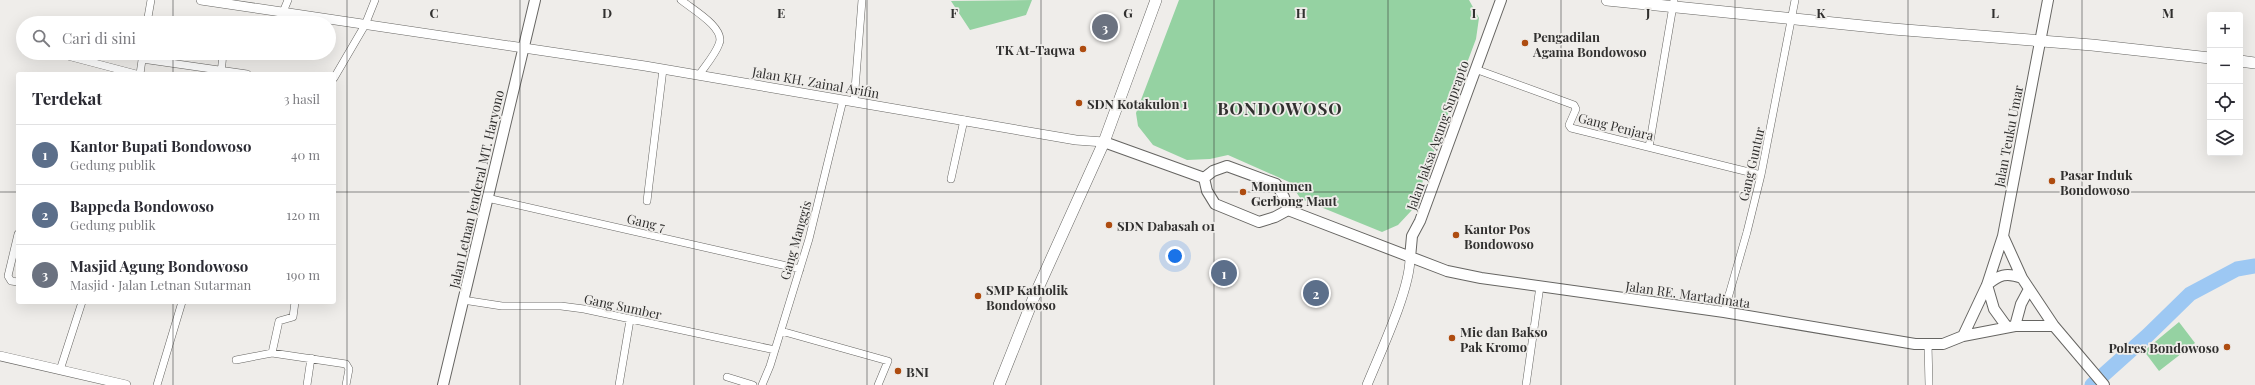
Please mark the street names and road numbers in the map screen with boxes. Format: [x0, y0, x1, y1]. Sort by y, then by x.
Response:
street label: Jalan Jaksa Agung Suprapto [1402, 58, 1472, 213]
street label: Jalan KH. Zainal Arifin [750, 62, 881, 102]
street label: Jalan Teuku Umar [1990, 83, 2026, 189]
street label: Jalan Letnan Jenderal MT. Haryono [445, 88, 507, 291]
street label: Gang Penjara [1576, 108, 1656, 144]
street label: Gang Guntur [1734, 125, 1768, 203]
street label: Gang Manggis [776, 198, 815, 282]
street label: Gang 7 [625, 209, 667, 235]
street label: Jalan RE. Martadinata [1624, 277, 1752, 311]
street label: Gang Sumber [583, 289, 664, 323]

